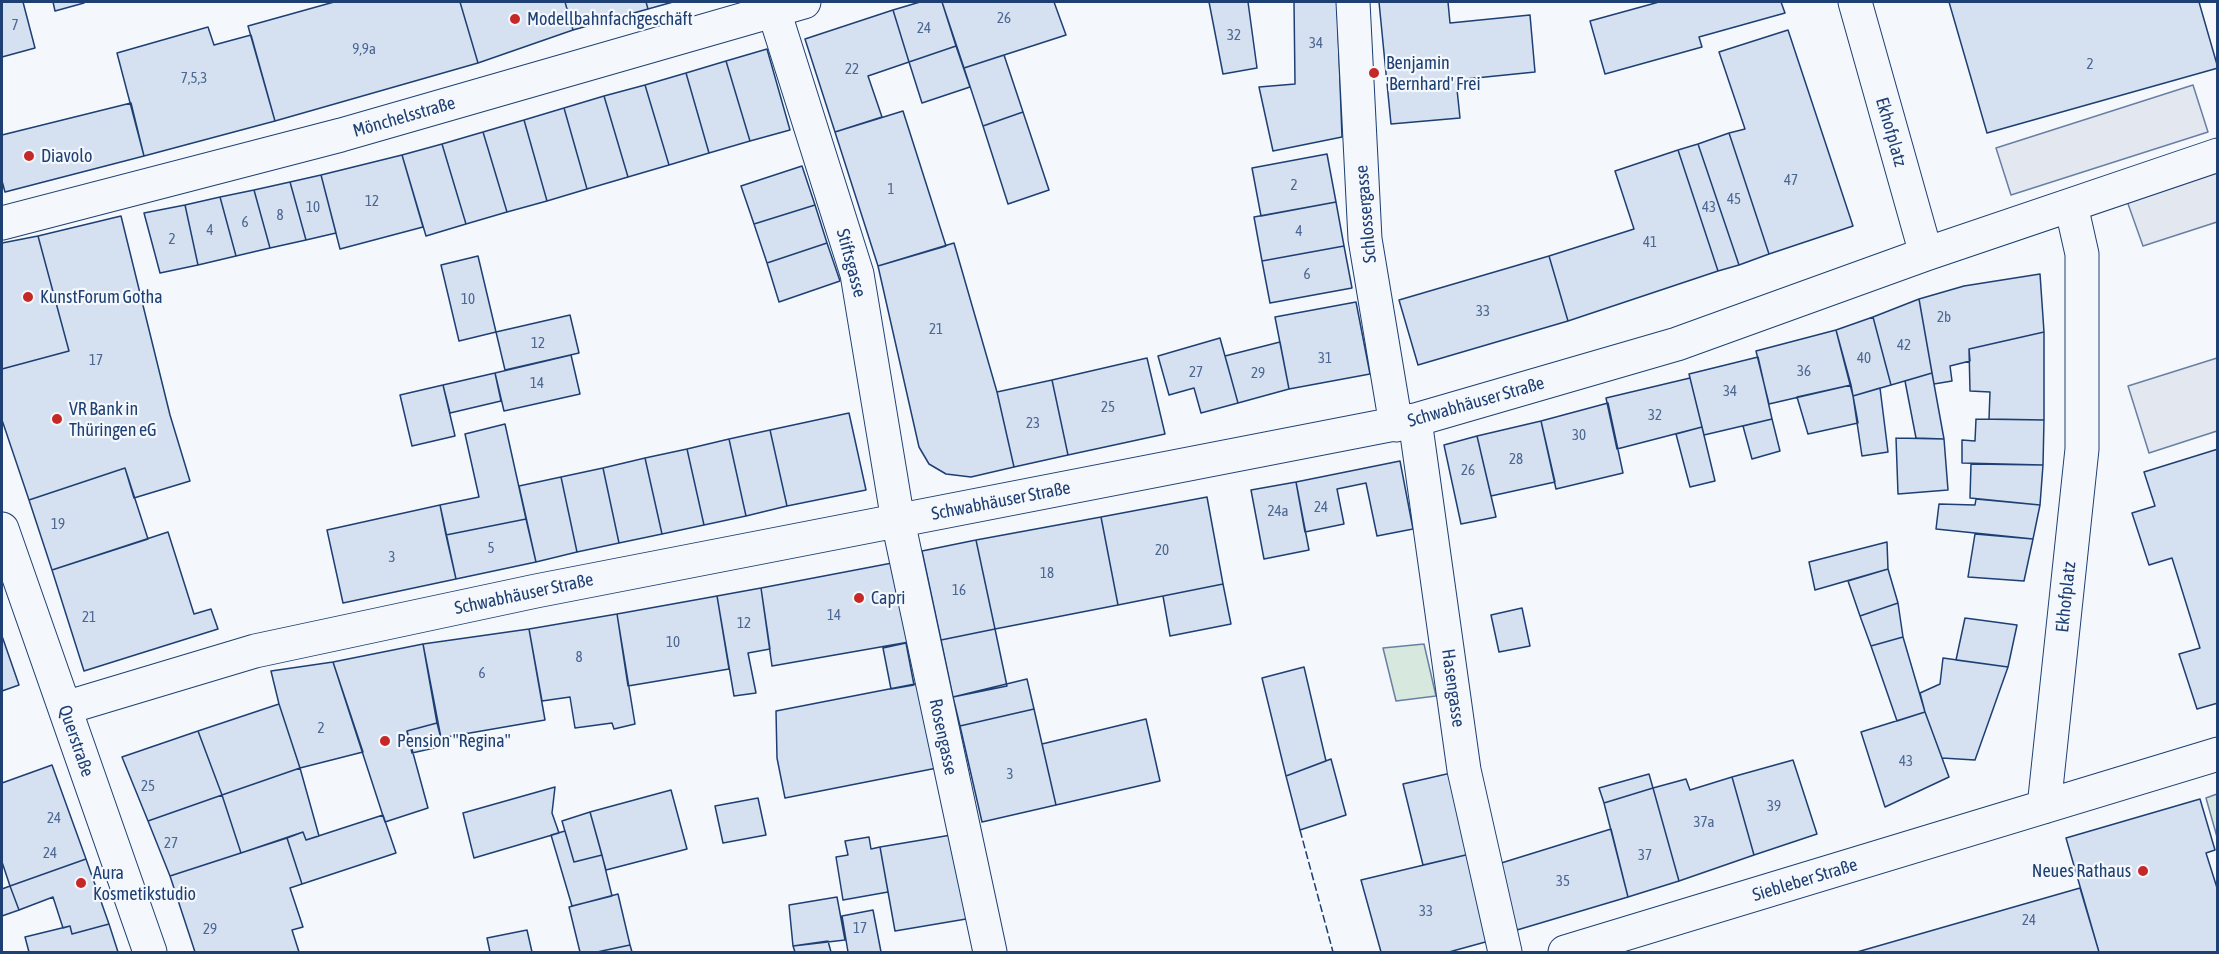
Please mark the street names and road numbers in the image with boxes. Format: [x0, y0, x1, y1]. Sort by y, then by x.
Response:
street label: Mönchelsstraße [350, 92, 458, 142]
street label: Ekhofplatz [1871, 95, 1911, 169]
street label: Schlossergasse [1351, 164, 1381, 264]
street label: Stiftsgasse [832, 226, 870, 300]
street label: Schwabhäuser Straße [1405, 372, 1547, 432]
street label: Schwabhäuser Straße [930, 477, 1072, 525]
street label: Ekhofplatz [2052, 561, 2080, 633]
street label: Schwabhäuser Straße [453, 569, 595, 619]
street label: Hasengasse [1437, 648, 1469, 728]
street label: Rosengasse [924, 697, 962, 777]
street label: Querstraße [54, 702, 98, 780]
street label: Siebleber Straße [1750, 854, 1860, 906]

